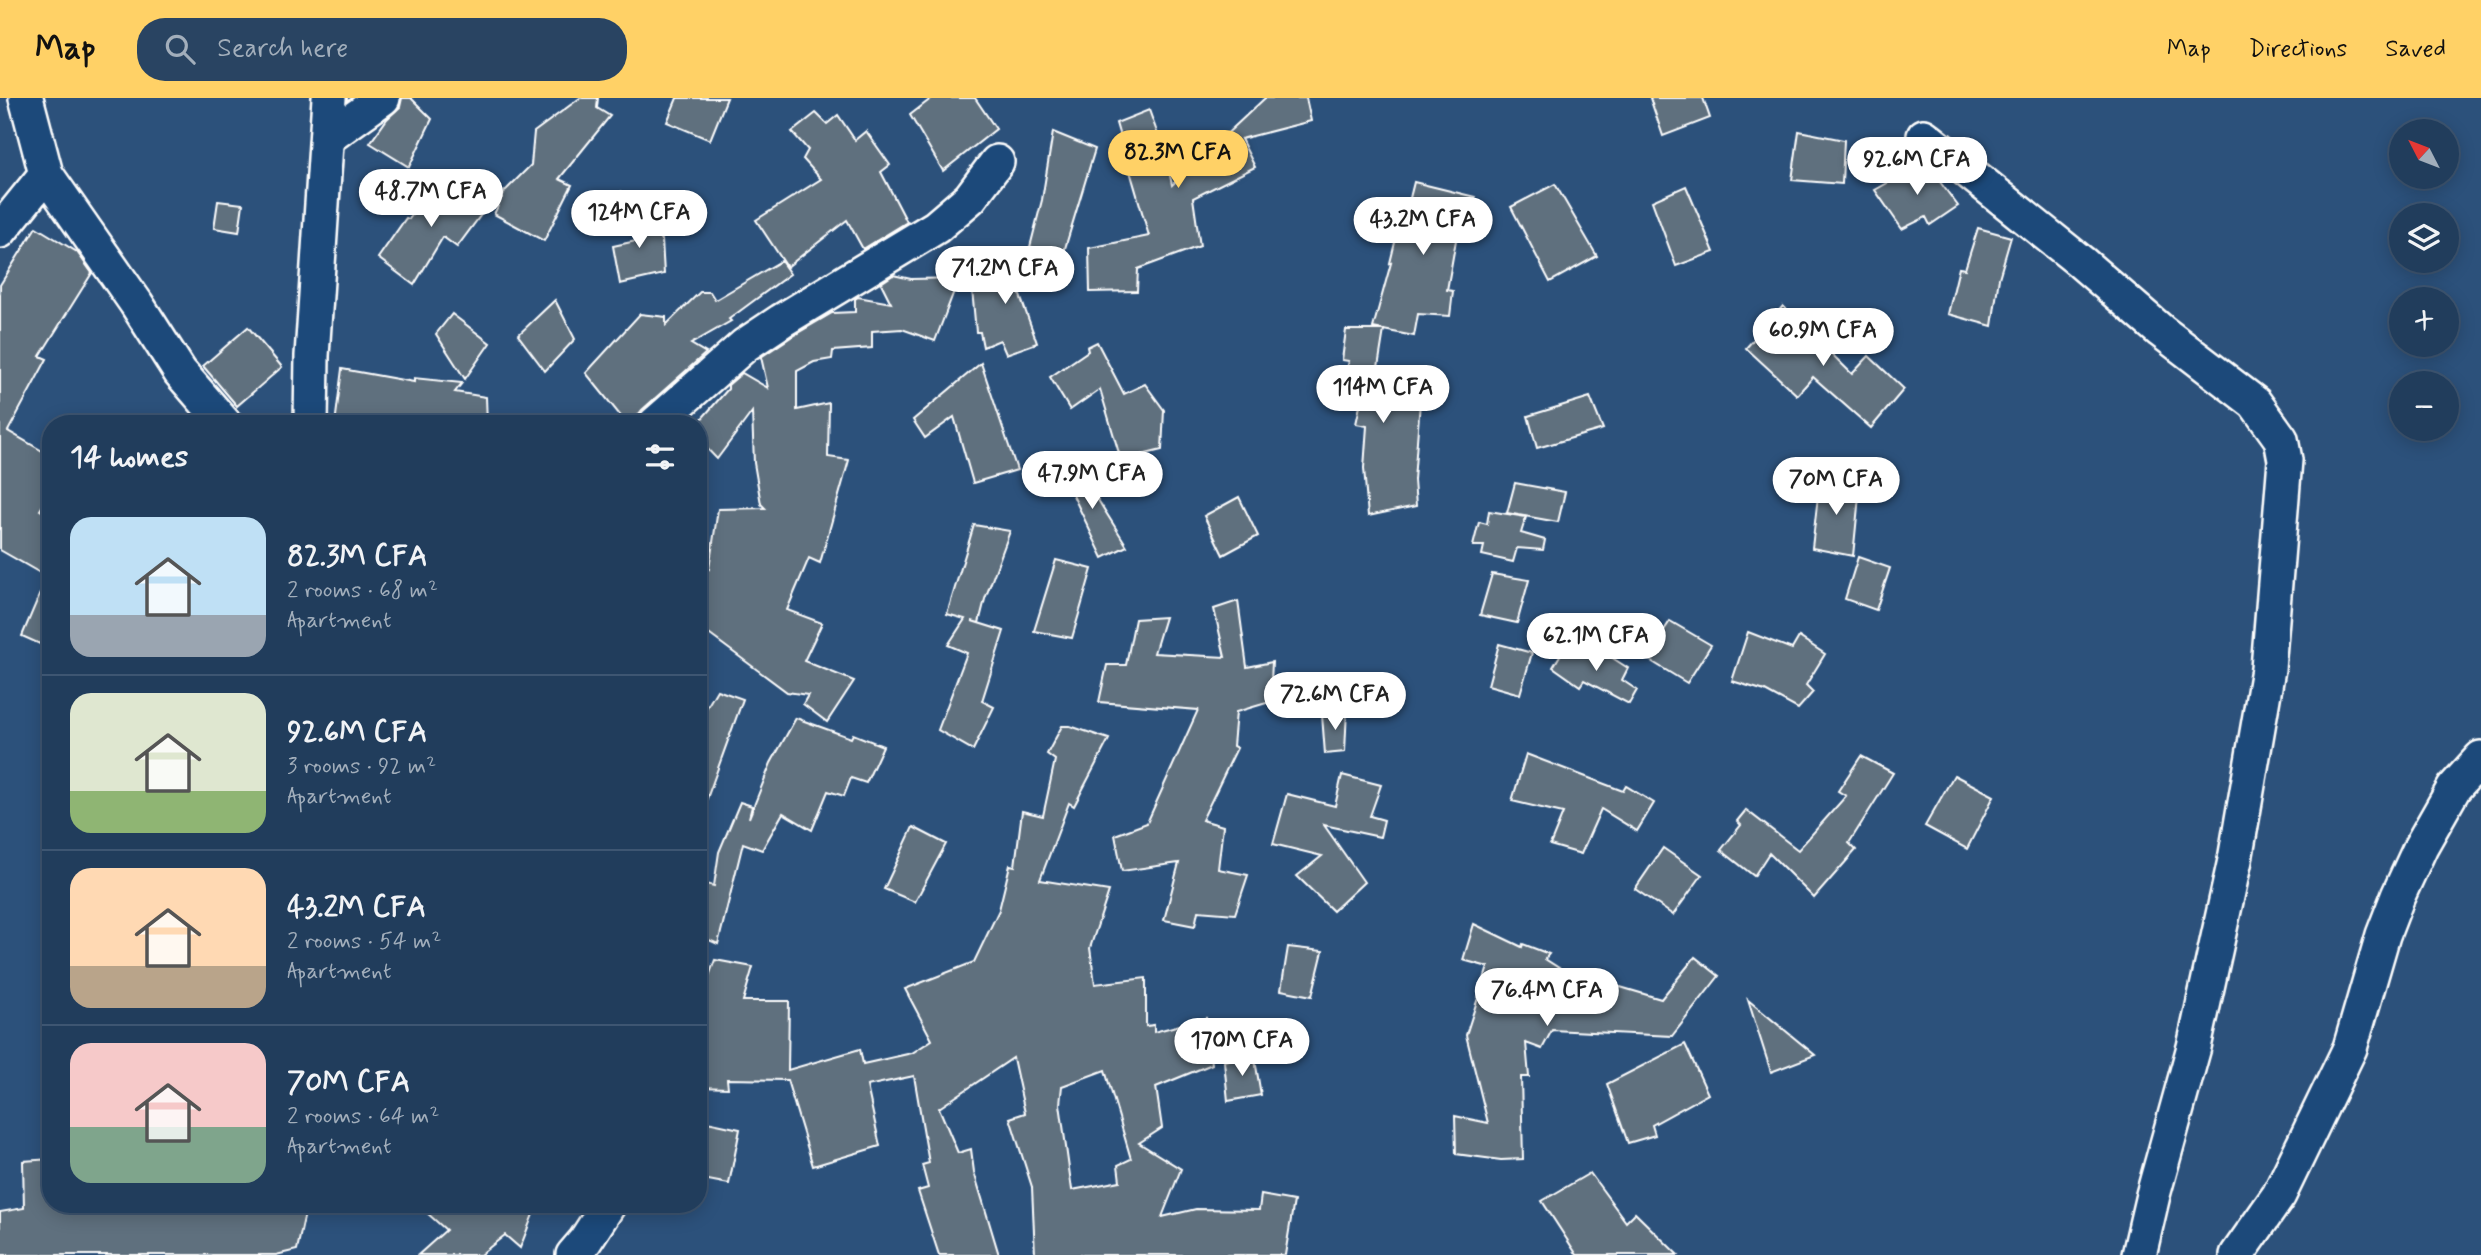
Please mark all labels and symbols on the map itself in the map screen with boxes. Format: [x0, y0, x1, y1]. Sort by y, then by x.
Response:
north arrow [2389, 119, 2459, 189]
pin: 82.3M CFA [1098, 130, 1258, 190]
pin: 92.6M CFA [1837, 138, 1997, 197]
pin: 48.7M CFA [351, 170, 511, 229]
pin: 124M CFA [567, 190, 711, 250]
pin: 43.2M CFA [1343, 198, 1503, 257]
pin: 71.2M CFA [925, 246, 1085, 306]
pin: 60.9M CFA [1743, 308, 1903, 368]
pin: 114M CFA [1311, 366, 1455, 425]
pin: 47.9M CFA [1012, 452, 1172, 511]
pin: 70M CFA [1771, 458, 1901, 517]
pin: 62.1M CFA [1516, 614, 1676, 673]
pin: 72.6M CFA [1255, 672, 1415, 732]
pin: 76.4M CFA [1467, 968, 1627, 1028]
pin: 170M CFA [1170, 1018, 1314, 1078]

